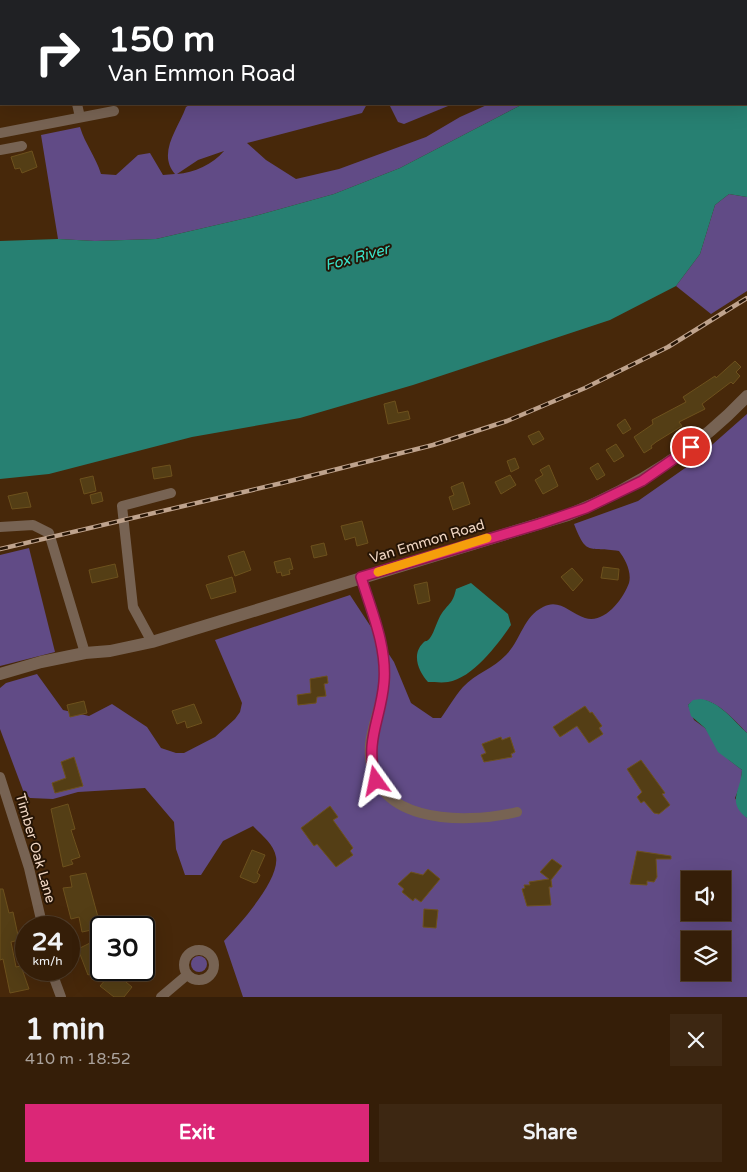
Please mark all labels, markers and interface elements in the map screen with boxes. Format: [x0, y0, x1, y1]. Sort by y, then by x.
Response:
text: 150 m [108, 19, 215, 61]
icon: right [25, 20, 90, 85]
text: Van Emmon Road [108, 61, 296, 87]
water label: Fox River [323, 239, 393, 274]
pin [670, 426, 712, 468]
icon: arrive [677, 433, 705, 461]
street label: Van Emmon Road [368, 516, 487, 567]
position arrow [349, 754, 401, 806]
street label: Timber Oak Lane [12, 791, 59, 905]
map controls [681, 871, 731, 981]
button: sound [681, 871, 731, 921]
speed limit sign: 30 [90, 916, 155, 981]
text: 24 [32, 927, 63, 957]
button: layers [681, 931, 731, 981]
text: km/h [32, 954, 63, 968]
text: 1 min [25, 1011, 105, 1048]
button: close [670, 1014, 722, 1066]
text: 410 m · 18:52 [25, 1049, 131, 1069]
button: Exit [25, 1104, 369, 1162]
button: Share [379, 1104, 722, 1162]

